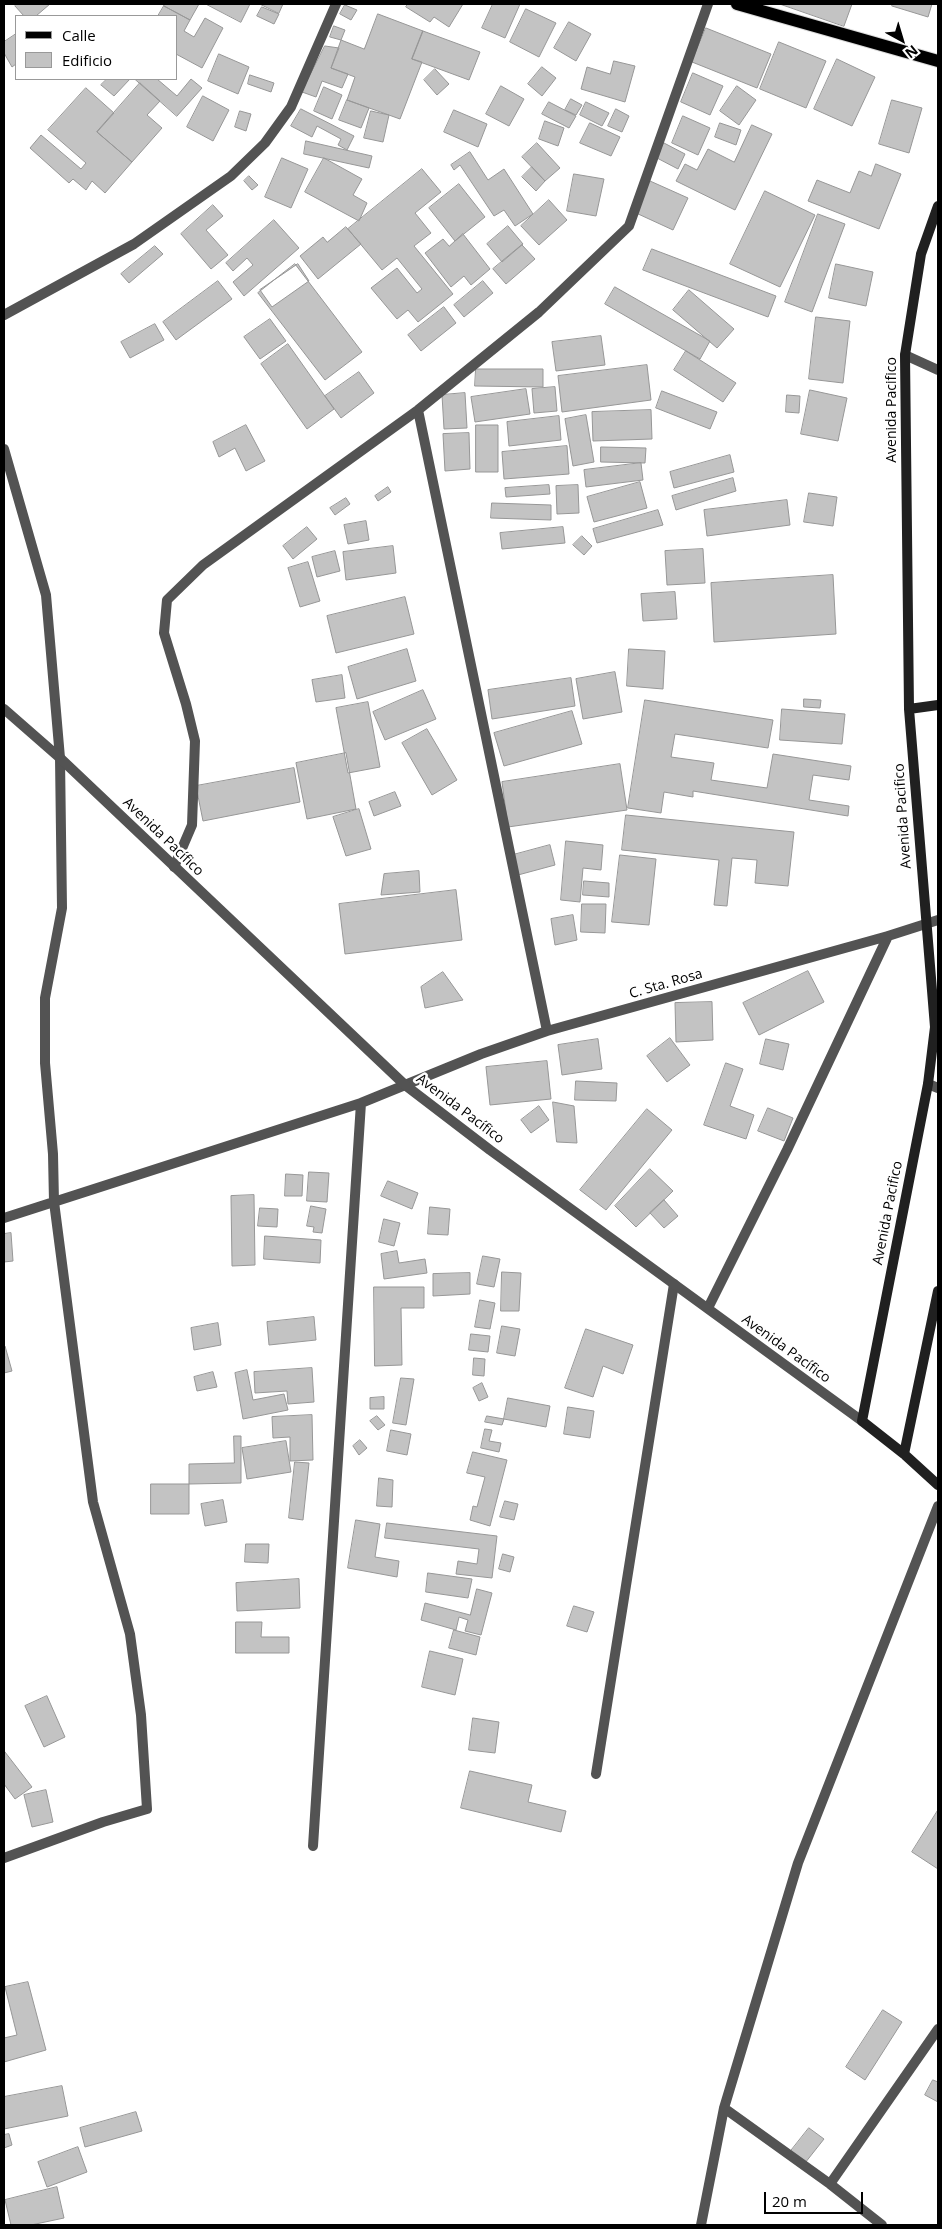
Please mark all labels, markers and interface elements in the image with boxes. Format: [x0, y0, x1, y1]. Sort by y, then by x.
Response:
legend [15, 15, 178, 80]
north arrow [877, 15, 927, 65]
text: Calle [62, 25, 96, 45]
text: N [901, 41, 922, 63]
text: Edificio [62, 50, 112, 70]
street label: Avenida Pacifico [884, 357, 900, 463]
street label: Avenida Pacifico [891, 763, 915, 869]
street label: Avenida Pacífico [119, 794, 207, 880]
street label: C. Sta. Rosa [627, 966, 705, 1002]
street label: Avenida Pacífico [413, 1071, 507, 1147]
street label: Avenida Pacifico [870, 1160, 906, 1266]
street label: Avenida Pacífico [738, 1311, 834, 1387]
scale bar [767, 2182, 866, 2214]
text: 20 m [772, 2191, 807, 2211]

